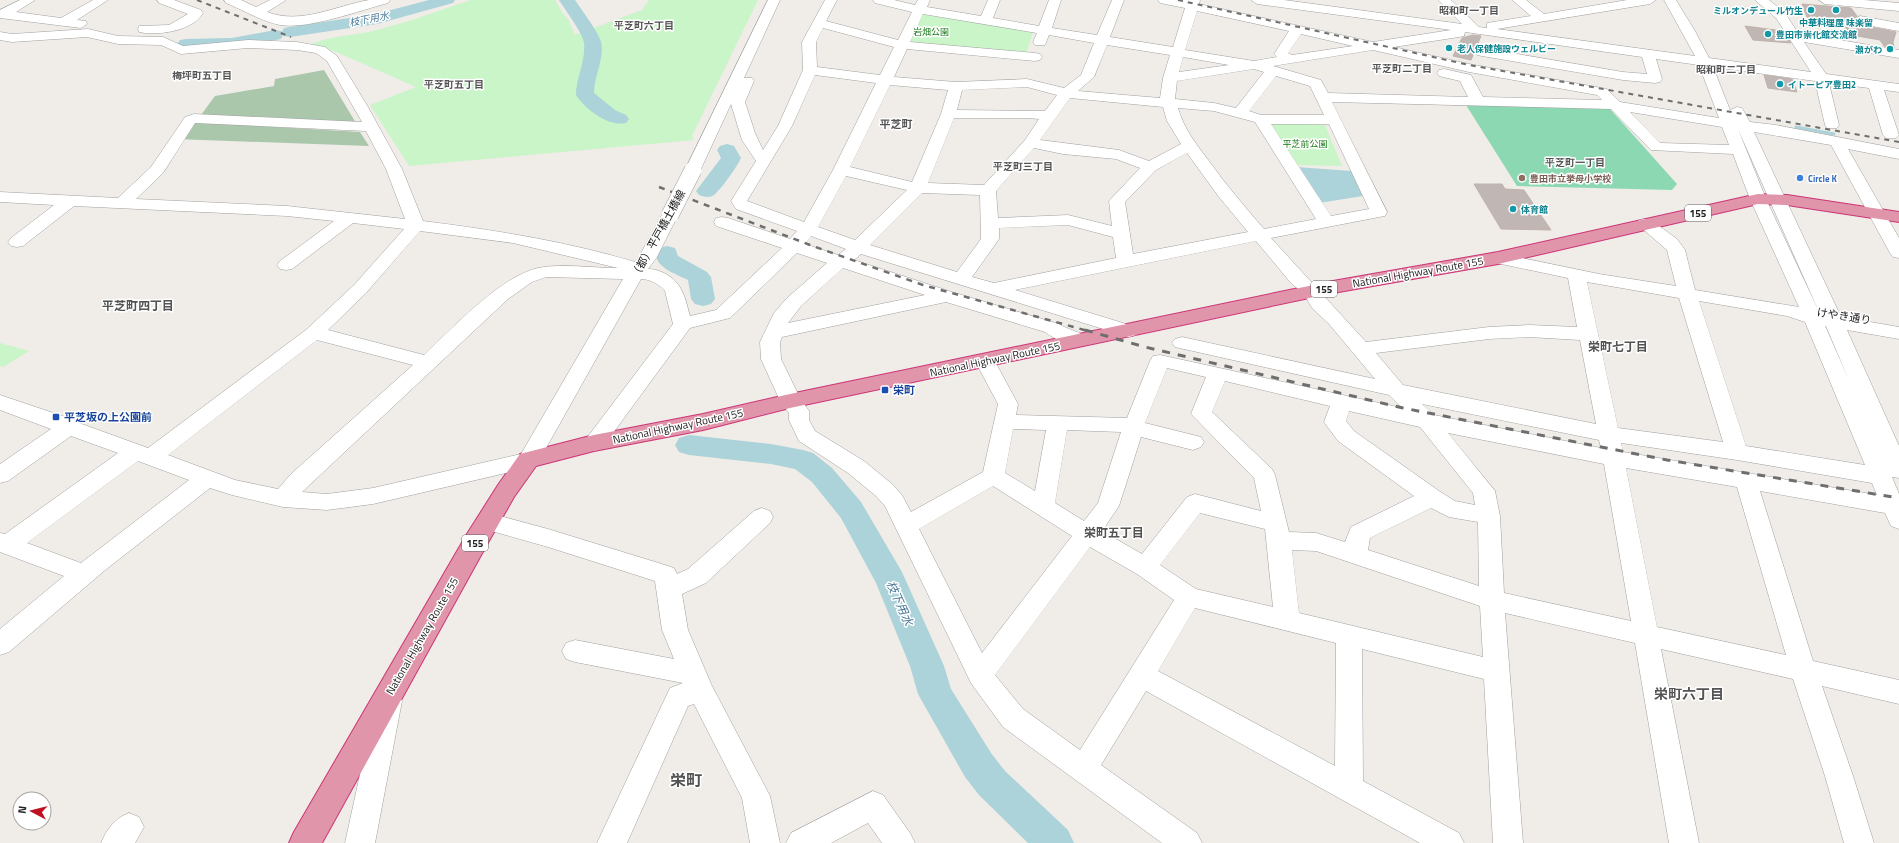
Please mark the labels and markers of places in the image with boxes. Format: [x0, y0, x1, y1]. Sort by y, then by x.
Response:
place label: ミルオンデュール竹生 [1713, 4, 1803, 17]
marker: ミルオンデュール竹生 [1806, 5, 1816, 15]
marker: 中華料理屋 味楽留 [1831, 5, 1841, 15]
place label: 中華料理屋 味楽留 [1799, 16, 1873, 29]
place label: 豊田市崇化館交流館 [1776, 28, 1857, 41]
marker: 豊田市崇化館交流館 [1763, 29, 1773, 39]
place label: 老人保健施設ウェルビー [1457, 42, 1556, 55]
marker: 老人保健施設ウェルビー [1444, 43, 1454, 53]
place label: 瀬がわ [1855, 43, 1882, 56]
marker: 瀬がわ [1885, 44, 1895, 54]
place label: イトーピア豊田2 [1788, 78, 1856, 91]
marker: イトーピア豊田2 [1775, 79, 1785, 89]
place label: 豊田市立挙母小学校 [1530, 172, 1612, 185]
place label: Circle K [1808, 172, 1838, 185]
marker: 豊田市立挙母小学校 [1517, 173, 1527, 183]
marker: Circle K [1795, 173, 1805, 183]
place label: 体育館 [1520, 203, 1548, 216]
marker: 体育館 [1508, 204, 1518, 214]
place label: 栄町 [893, 382, 915, 398]
marker: 栄町 [880, 385, 890, 395]
place label: 平芝坂の上公園前 [64, 409, 152, 425]
marker: 平芝坂の上公園前 [51, 412, 61, 422]

